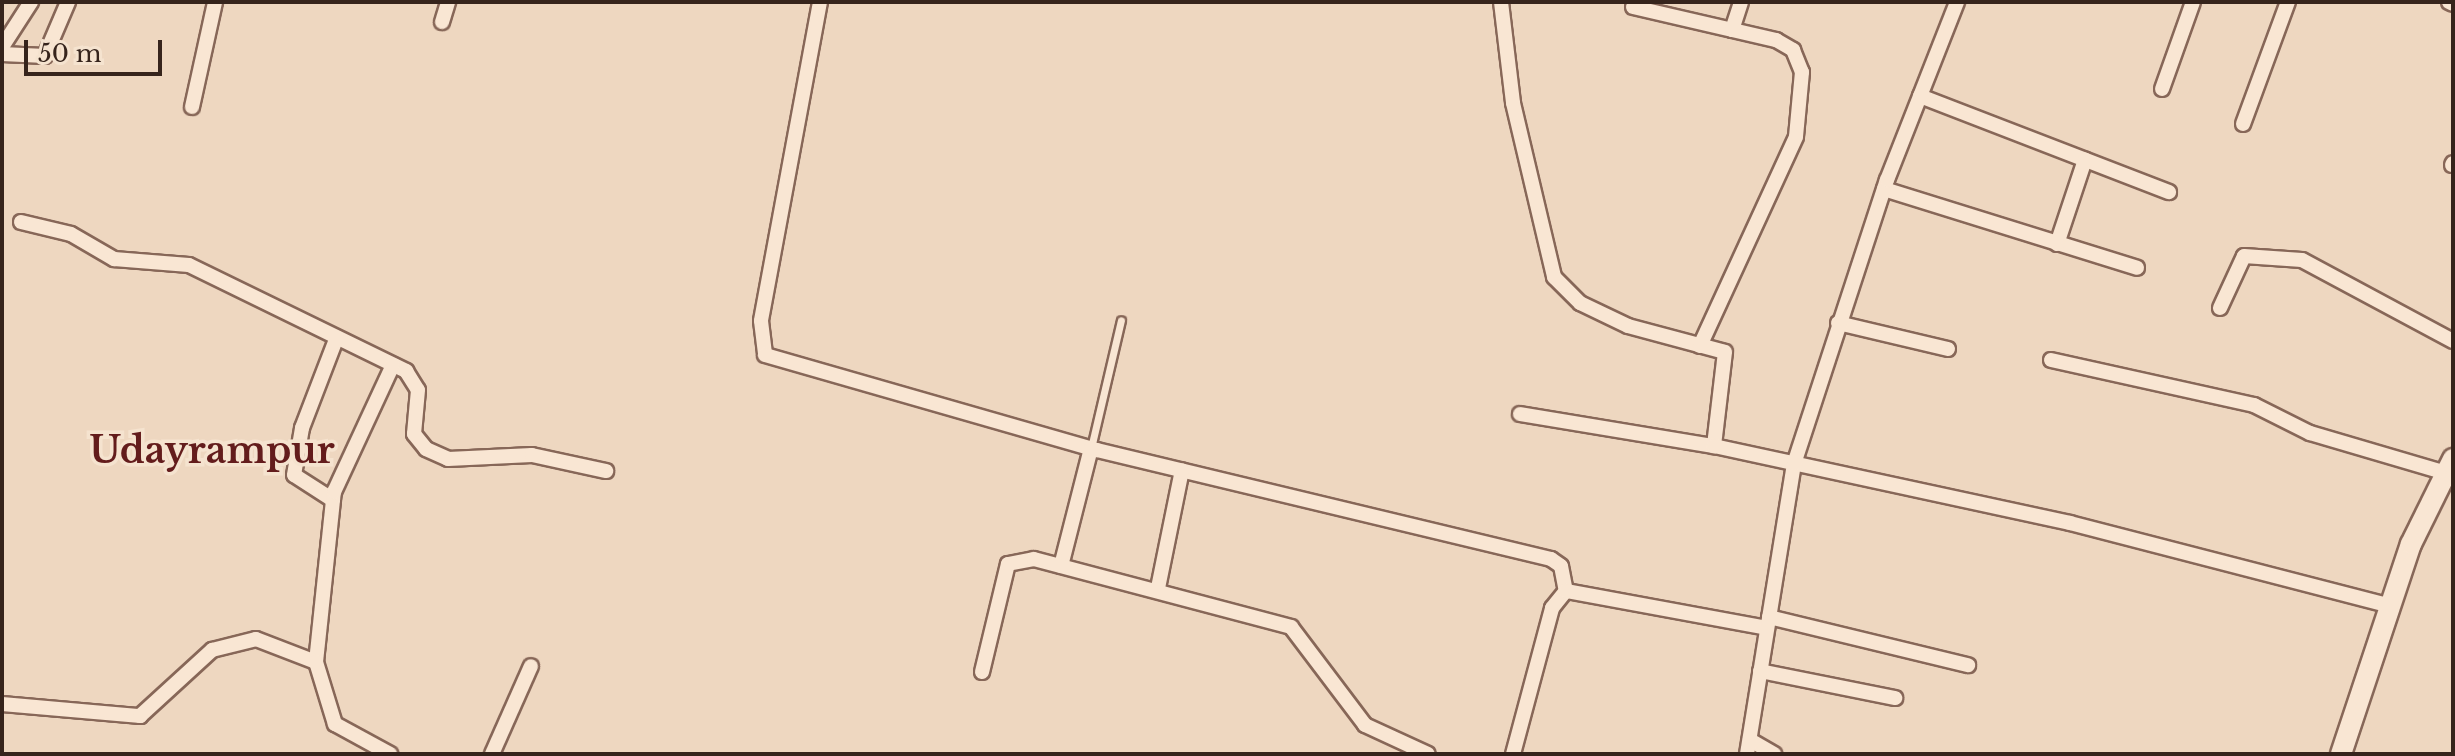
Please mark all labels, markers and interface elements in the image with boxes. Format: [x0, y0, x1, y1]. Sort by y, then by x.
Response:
scale bar [28, 24, 166, 74]
text: 50 m [38, 39, 101, 68]
district label: Udayrampur [89, 429, 335, 473]

